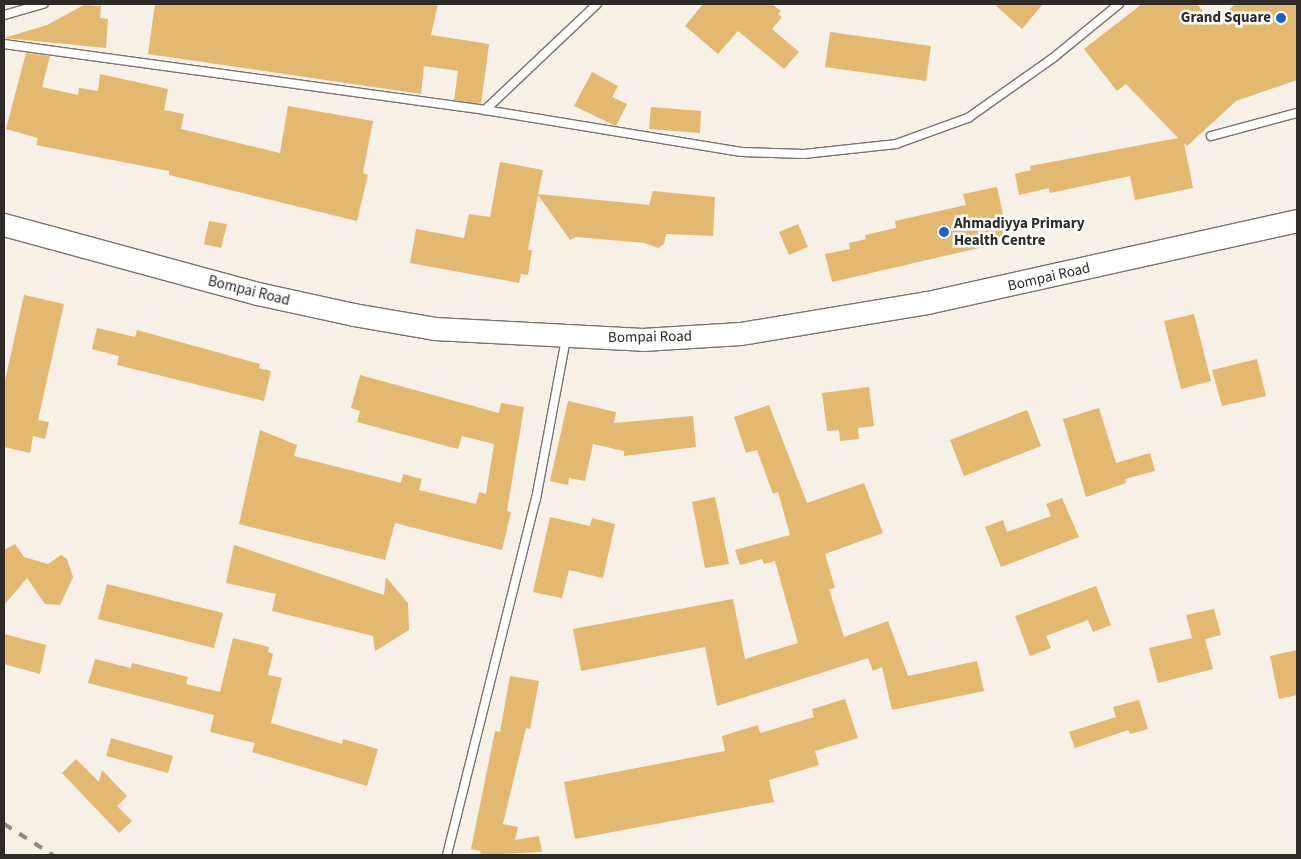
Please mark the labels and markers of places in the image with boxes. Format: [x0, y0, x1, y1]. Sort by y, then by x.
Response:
place label: Grand Square [1181, 9, 1271, 27]
marker: Grand Square [1275, 12, 1287, 24]
place label: Ahmadiyya Primary Health Centre [954, 214, 1085, 249]
marker: Ahmadiyya Primary Health Centre [938, 226, 950, 238]

